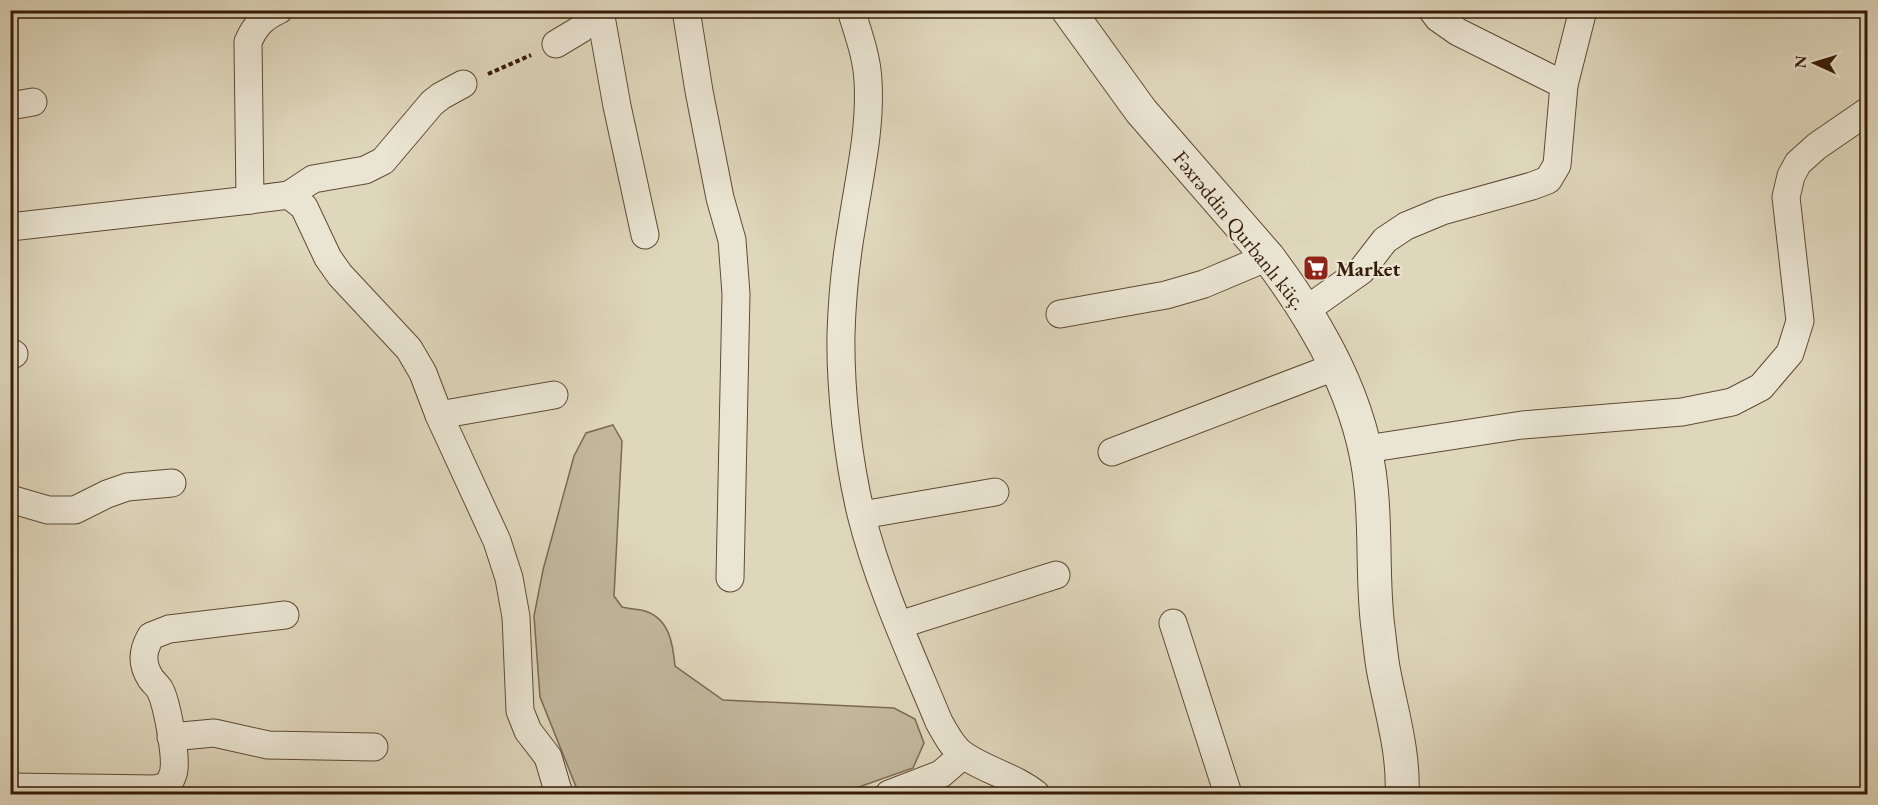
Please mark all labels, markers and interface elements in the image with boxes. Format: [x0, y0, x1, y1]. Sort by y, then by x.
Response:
north arrow [1785, 33, 1845, 93]
text: N [1790, 55, 1811, 69]
street label: Fəxrəddin Qurbanlı küç. [1167, 145, 1313, 316]
supermarket icon: Market [1301, 253, 1331, 283]
place label: Market [1336, 255, 1401, 282]

